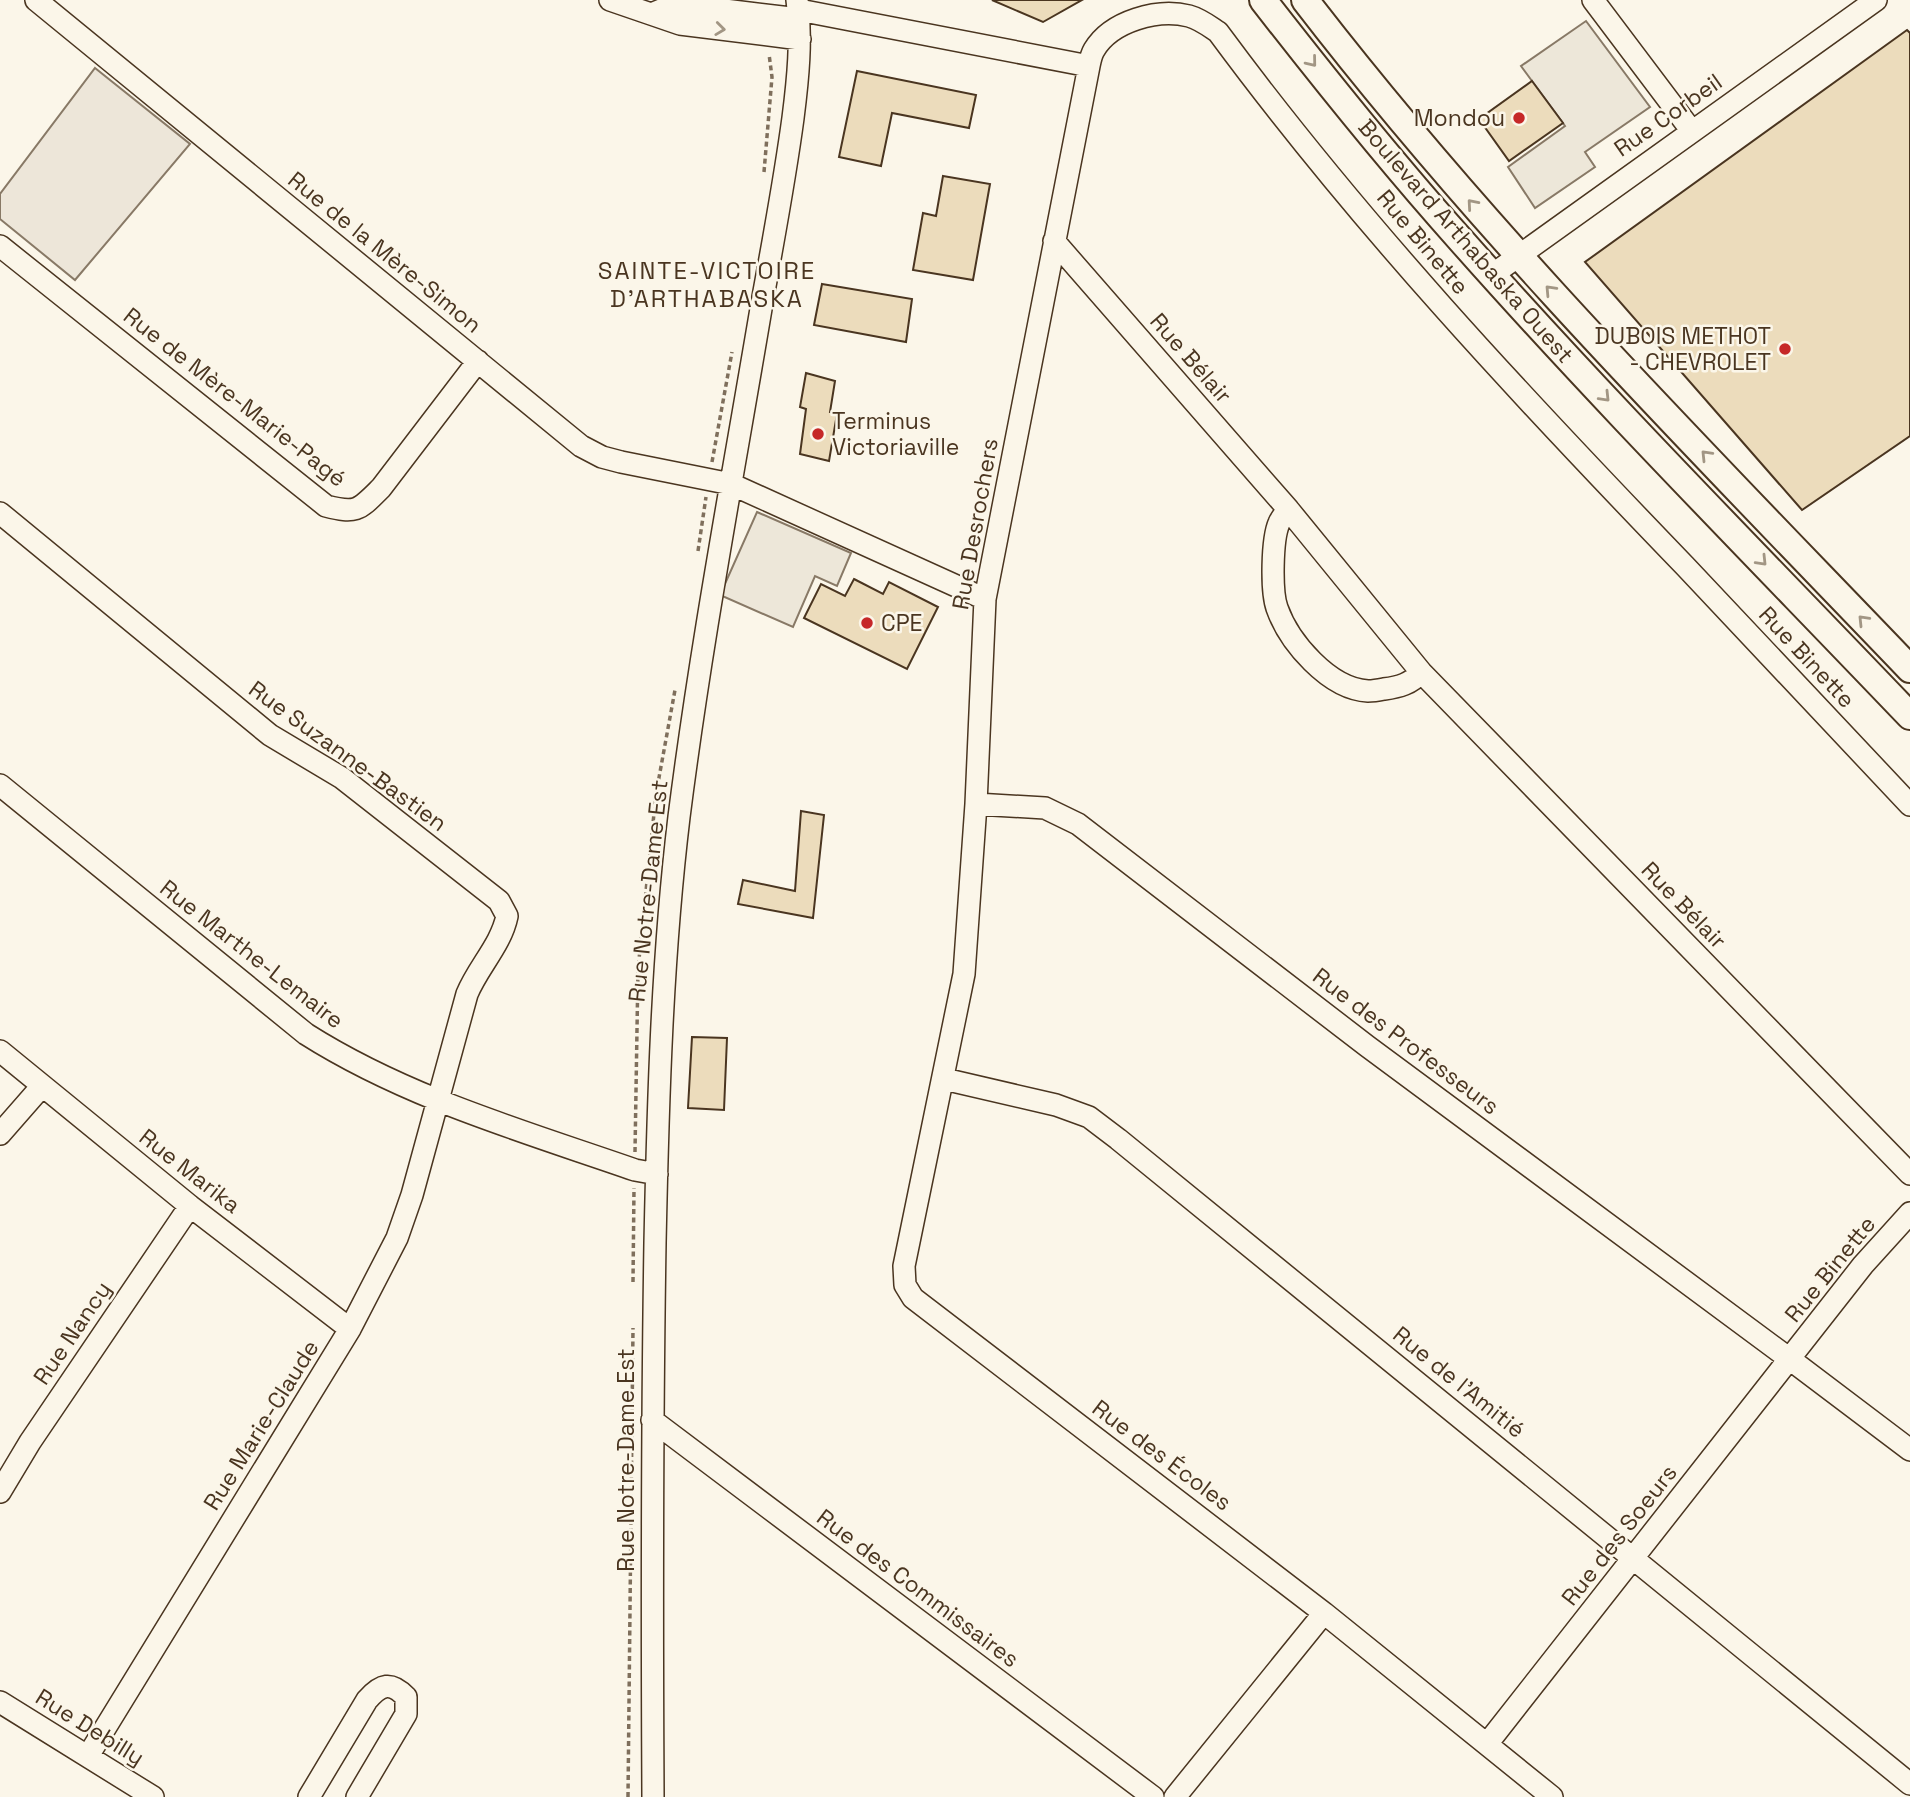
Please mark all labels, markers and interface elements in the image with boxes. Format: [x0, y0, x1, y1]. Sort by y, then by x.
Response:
one-way arrow [714, 22, 725, 37]
one-way arrow [1304, 55, 1317, 67]
street label: Rue Corbeil [1608, 67, 1728, 163]
place label: Mondou [1414, 103, 1505, 133]
marker: Mondou [1511, 110, 1527, 126]
street label: Boulevard Arthabaska Ouest [1352, 113, 1580, 369]
street label: Rue de la Mère-Simon [282, 165, 488, 339]
street label: Rue Binette [1370, 183, 1476, 301]
one-way arrow [1468, 199, 1480, 212]
district label: SAINTE-VICTOIRE D'ARTHABASKA [598, 255, 816, 314]
one-way arrow [1545, 285, 1558, 298]
street label: Rue de Mère-Marie-Pagé [118, 301, 352, 493]
street label: Rue Bélair [1144, 307, 1238, 409]
place label: DUBOIS METHOT - CHEVROLET [1595, 321, 1771, 377]
marker: DUBOIS METHOT - CHEVROLET [1777, 341, 1793, 357]
one-way arrow [1596, 389, 1609, 402]
place label: Terminus Victoriaville [832, 406, 959, 462]
marker: Terminus Victoriaville [810, 426, 826, 442]
street label: Rue Desrochers [945, 436, 1005, 612]
one-way arrow [1701, 451, 1714, 464]
one-way arrow [1753, 553, 1766, 566]
street label: Rue Binette [1752, 600, 1862, 714]
place label: CPE [881, 608, 923, 638]
marker: CPE [859, 615, 875, 631]
one-way arrow [1858, 615, 1871, 628]
street label: Rue Suzanne-Bastien [243, 674, 453, 838]
street label: Rue Notre-Dame Est [621, 778, 675, 1004]
street label: Rue Bélair [1635, 855, 1733, 955]
street label: Rue Marthe-Lemaire [154, 873, 350, 1035]
street label: Rue des Professeurs [1307, 961, 1505, 1121]
street label: Rue Marika [133, 1122, 247, 1220]
street label: Rue Binette [1778, 1210, 1882, 1328]
street label: Rue Nancy [26, 1275, 118, 1391]
street label: Rue de l'Amitié [1387, 1319, 1531, 1445]
street label: Rue Marie-Claude [196, 1334, 326, 1516]
street label: Rue Notre-Dame Est [611, 1348, 641, 1572]
street label: Rue des Écoles [1086, 1393, 1238, 1517]
street label: Rue des Soeurs [1554, 1458, 1684, 1612]
street label: Rue des Commissaires [811, 1502, 1025, 1674]
street label: Rue Debilly [30, 1682, 150, 1772]

